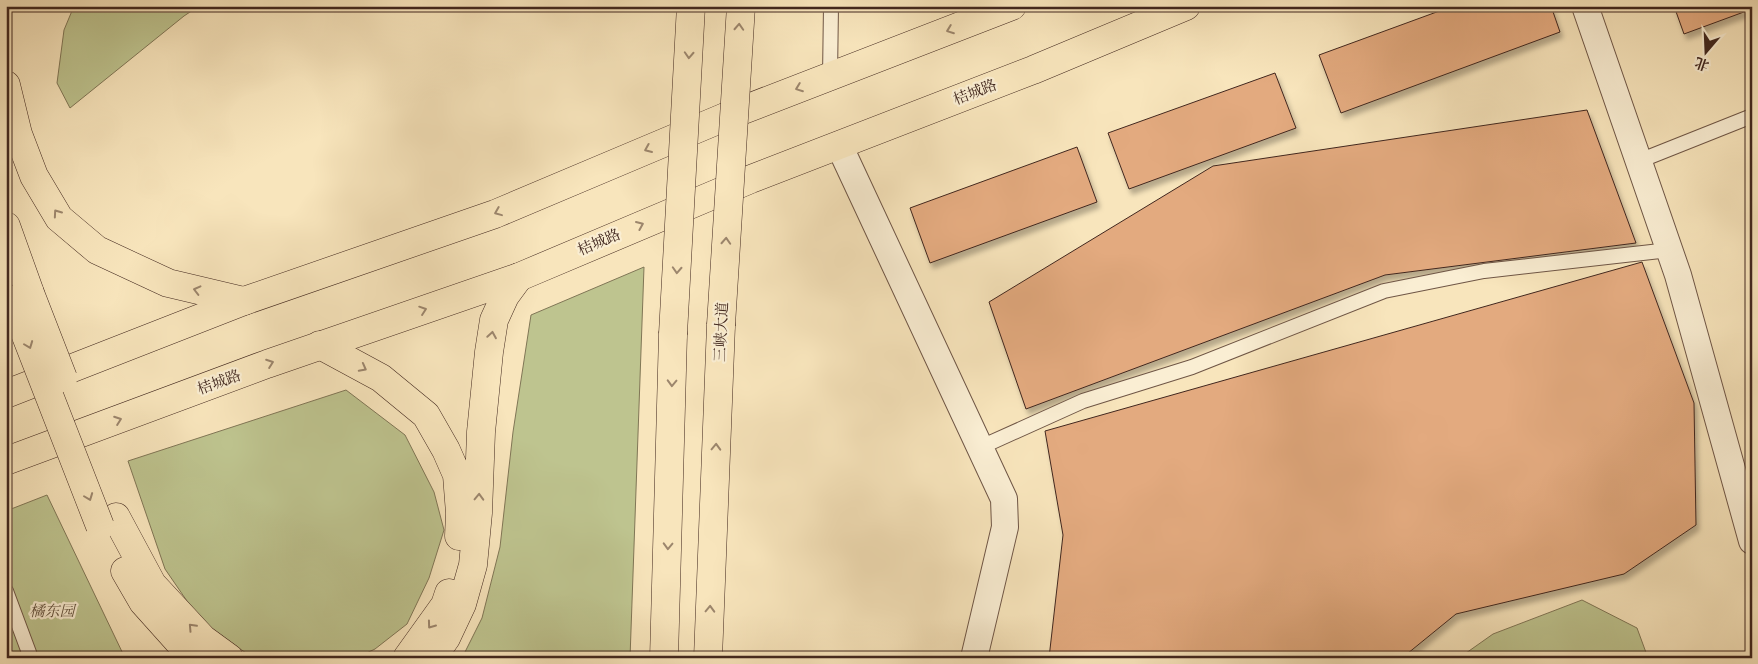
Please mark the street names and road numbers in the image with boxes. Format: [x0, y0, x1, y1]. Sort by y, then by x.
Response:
street label: 桔城路 [951, 76, 1000, 109]
street label: 桔城路 [575, 225, 624, 260]
street label: 三峡大道 [710, 302, 733, 362]
street label: 桔城路 [195, 366, 244, 399]

